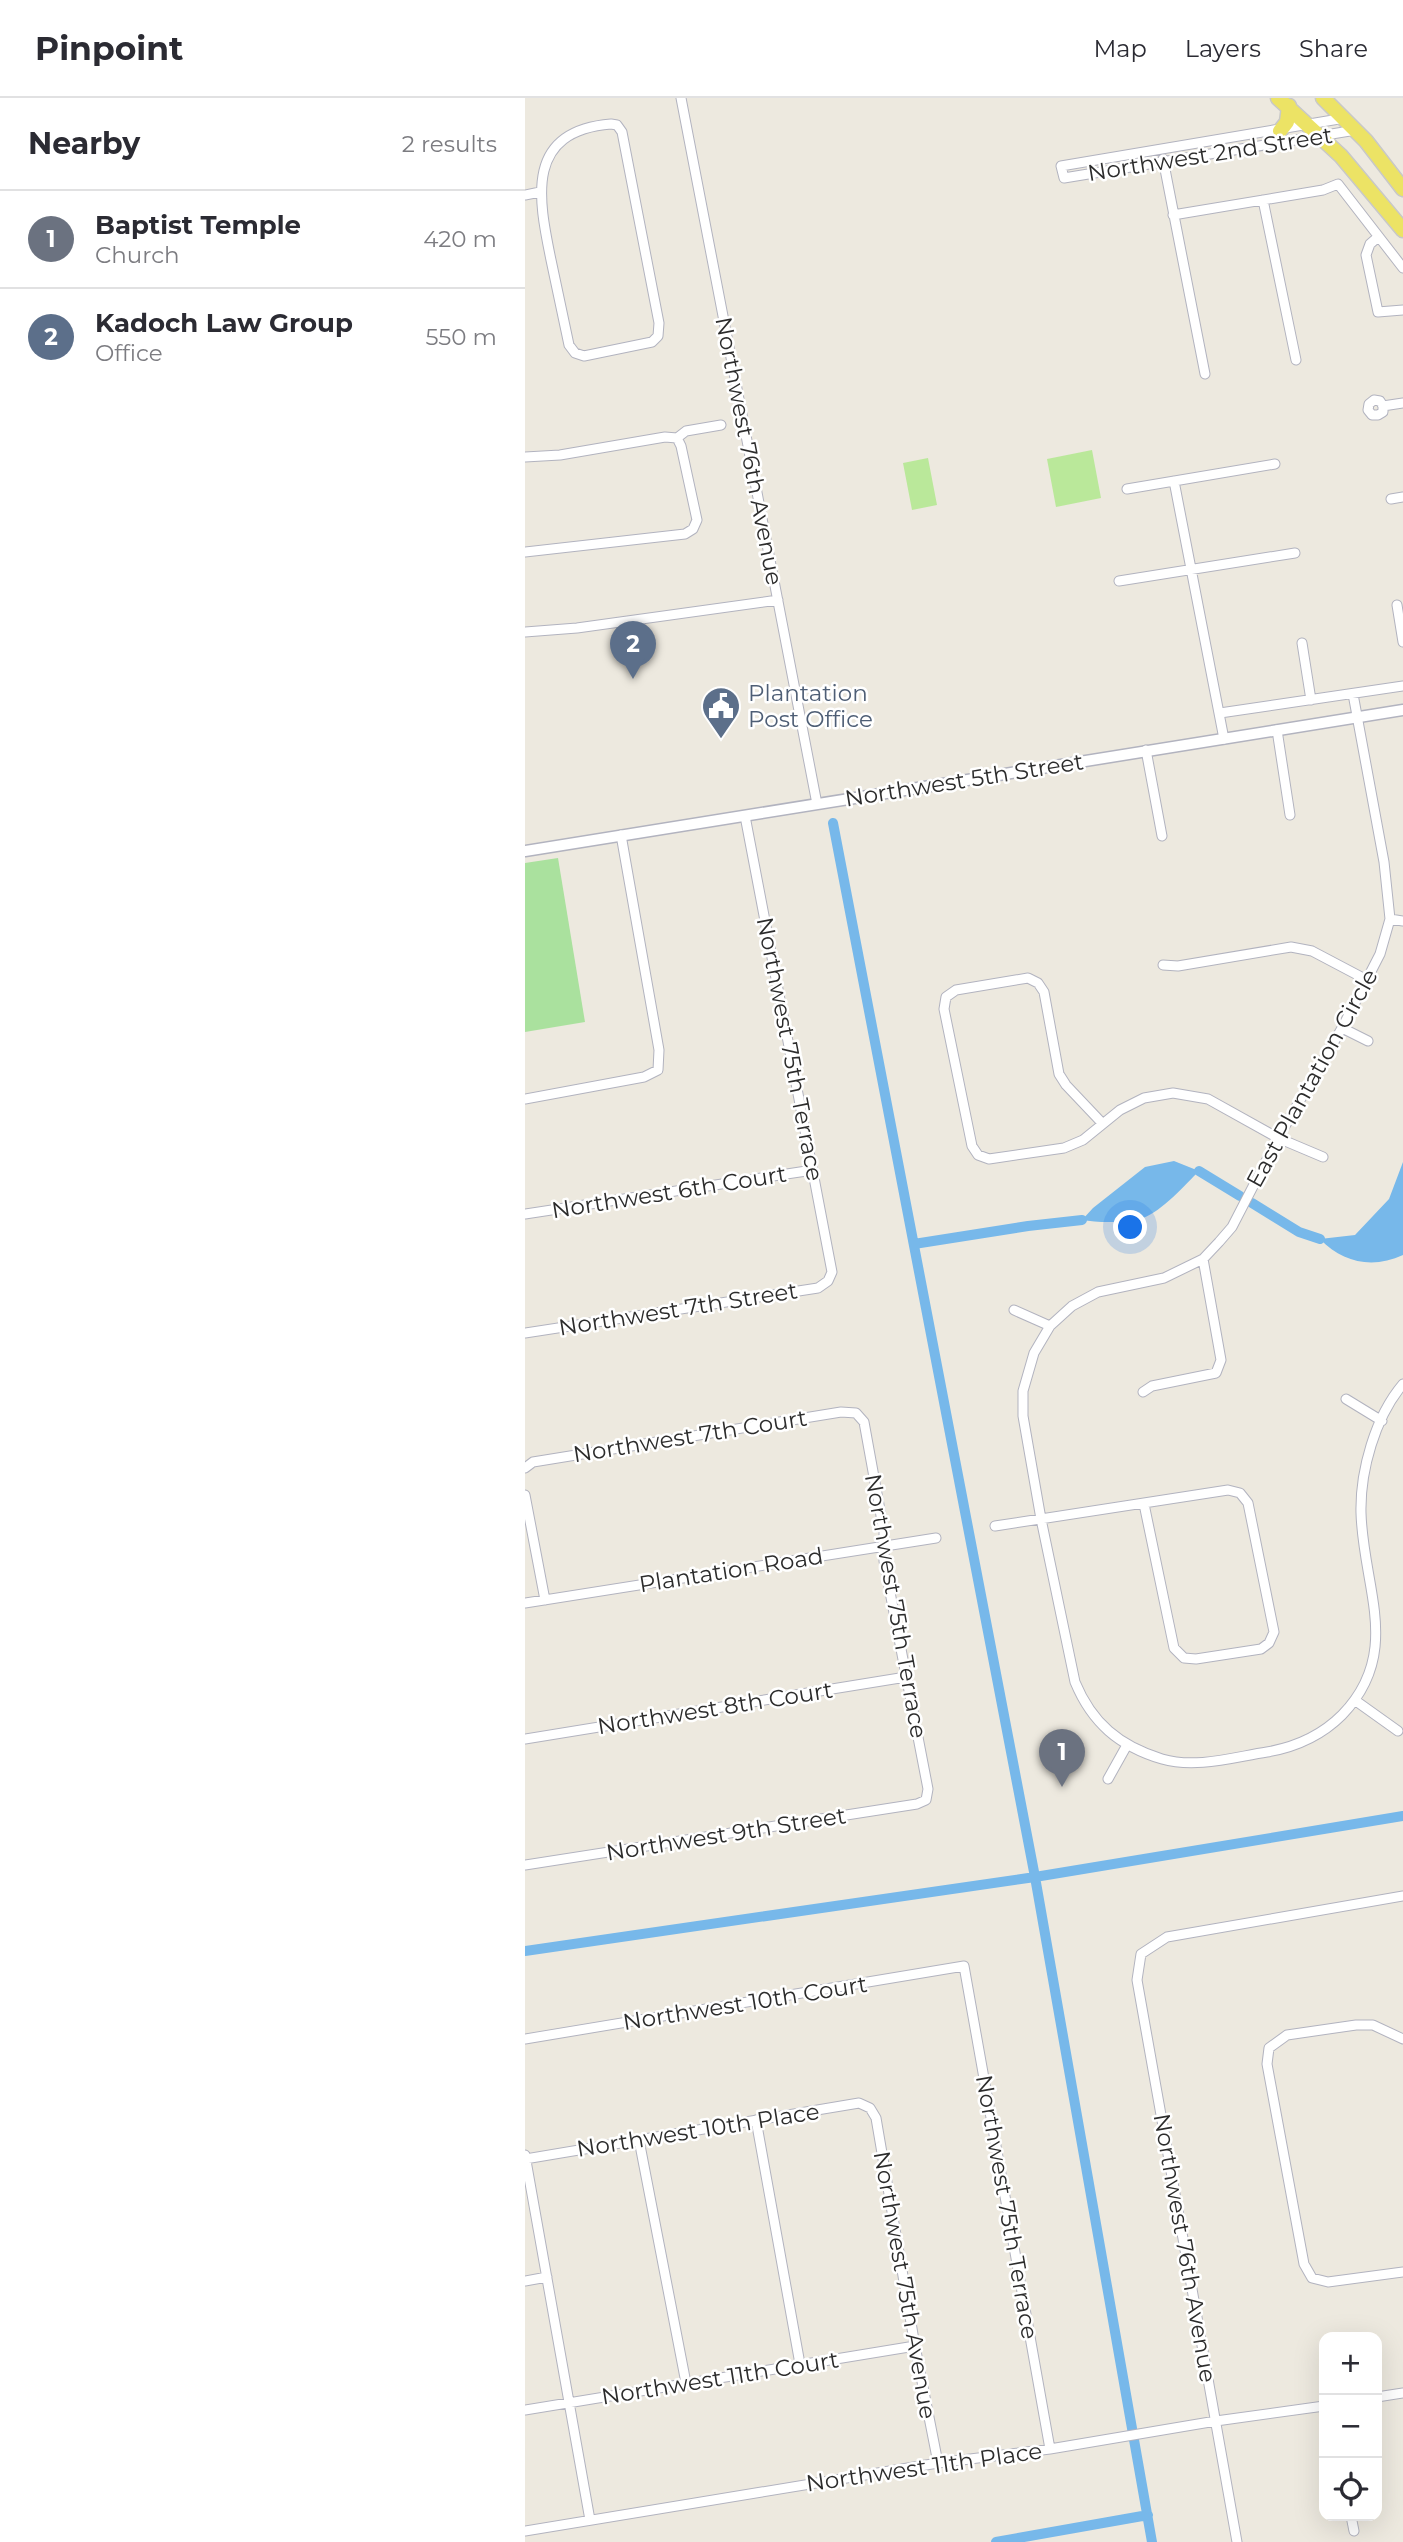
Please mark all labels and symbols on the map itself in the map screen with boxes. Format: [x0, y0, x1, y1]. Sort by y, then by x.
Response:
street label: Northwest 2nd Street [1086, 121, 1334, 187]
street label: Northwest 76th Avenue [709, 315, 789, 587]
pin: 2 [610, 621, 656, 679]
place label: Plantation Post Office [748, 679, 873, 733]
public building icon: Plantation Post Office [700, 685, 742, 740]
street label: Northwest 5th Street [843, 747, 1085, 813]
street label: Northwest 75th Terrace [751, 915, 829, 1183]
street label: East Plantation Circle [1240, 964, 1384, 1192]
street label: Northwest 6th Court [550, 1160, 788, 1224]
your location [1113, 1210, 1147, 1244]
street label: Northwest 7th Street [557, 1276, 799, 1342]
street label: Northwest 7th Court [571, 1404, 809, 1468]
street label: Northwest 75th Terrace [859, 1472, 933, 1740]
street label: Plantation Road [637, 1542, 825, 1598]
street label: Northwest 8th Court [595, 1676, 835, 1740]
pin: 1 [1039, 1729, 1085, 1787]
street label: Northwest 9th Street [604, 1801, 848, 1867]
street label: Northwest 10th Court [621, 1970, 869, 2036]
street label: Northwest 75th Terrace [970, 2073, 1044, 2341]
street label: Northwest 10th Place [575, 2097, 821, 2163]
street label: Northwest 76th Avenue [1148, 2111, 1222, 2385]
street label: Northwest 75th Avenue [868, 2149, 942, 2421]
street label: Northwest 11th Court [599, 2345, 841, 2411]
street label: Northwest 11th Place [804, 2437, 1044, 2497]

